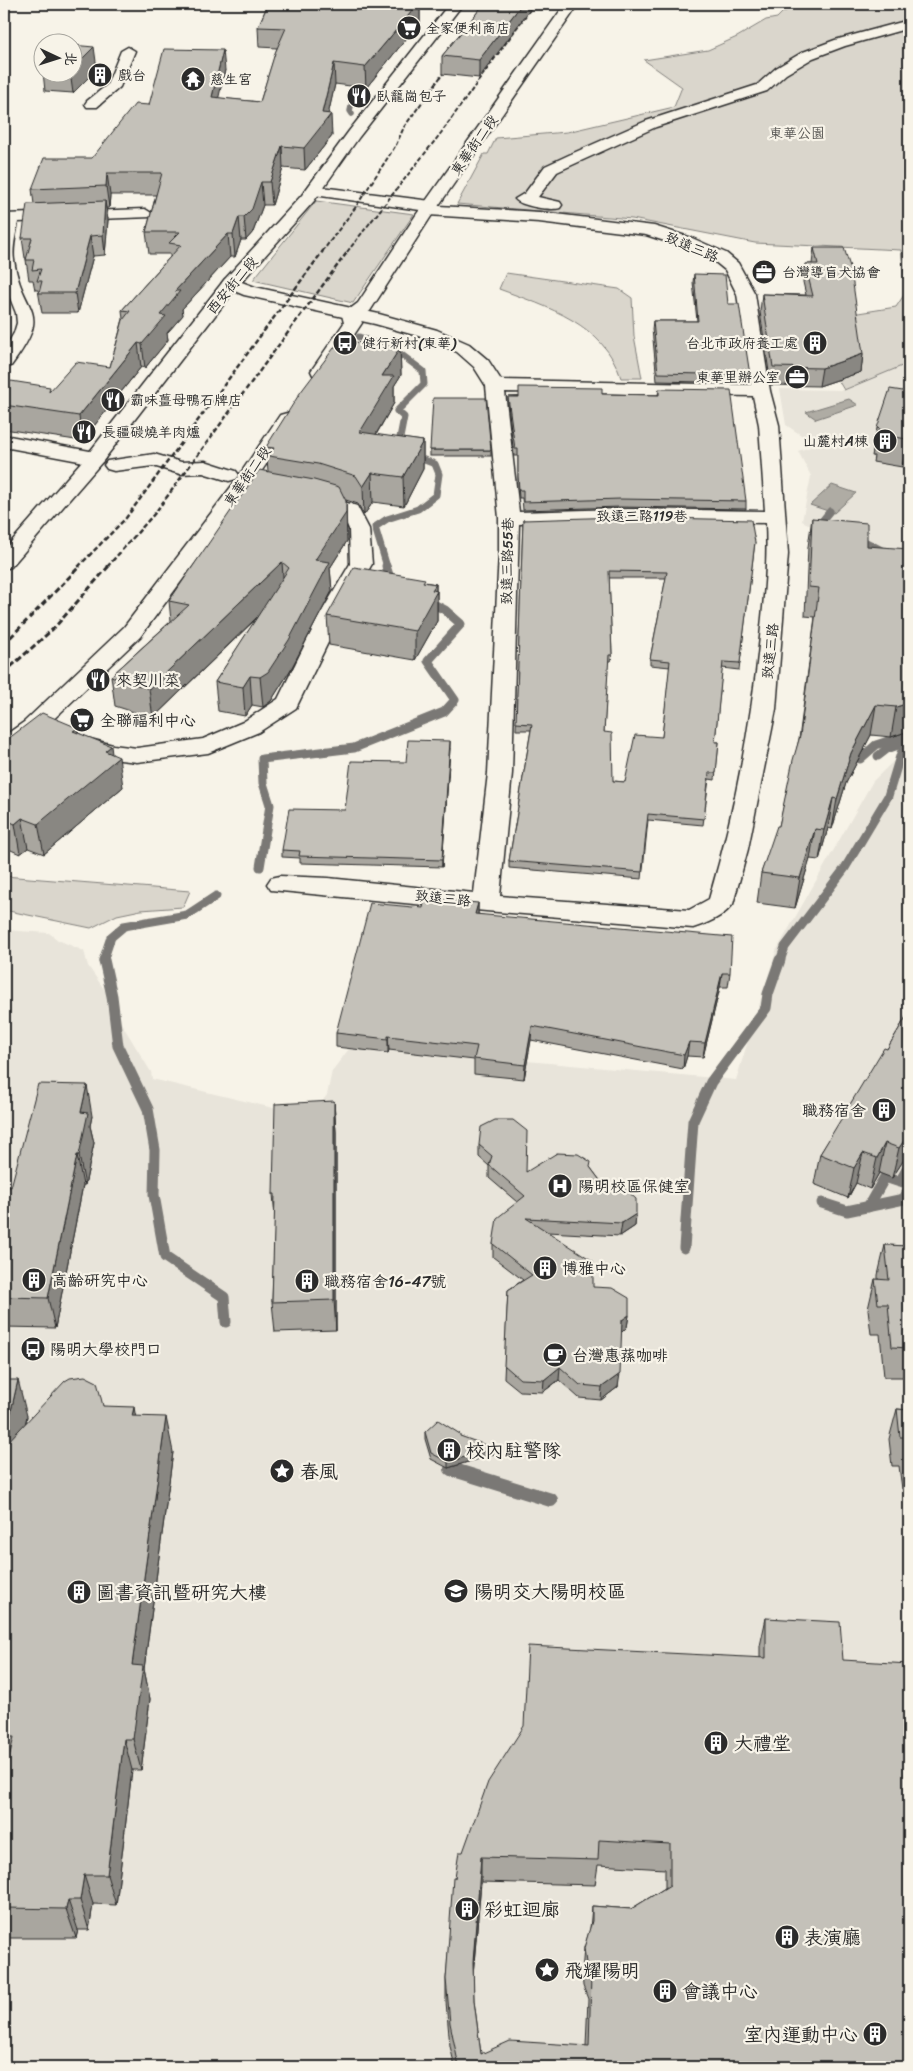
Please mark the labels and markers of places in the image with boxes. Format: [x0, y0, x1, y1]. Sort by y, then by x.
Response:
supermarket icon: 全家便利商店 [396, 15, 422, 41]
place label: 全家便利商店 [426, 16, 510, 41]
building icon: 戲台 [87, 62, 113, 88]
place label: 戲台 [118, 63, 146, 88]
temple icon: 慈生宮 [180, 66, 206, 92]
place label: 慈生宮 [210, 67, 252, 92]
restaurant icon: 臥籠崗包子 [346, 83, 372, 109]
place label: 臥籠崗包子 [376, 84, 446, 109]
office icon: 台灣導盲犬協會 [751, 259, 777, 285]
place label: 台灣導盲犬協會 [782, 260, 881, 285]
bus stop icon: 健行新村(東華) [332, 330, 358, 356]
building icon: 台北市政府養工處 [802, 330, 828, 356]
place label: 健行新村(東華) [362, 331, 457, 356]
place label: 台北市政府養工處 [686, 331, 798, 356]
office icon: 東華里辦公室 [784, 364, 810, 390]
place label: 東華里辦公室 [696, 365, 780, 390]
restaurant icon: 霸味薑母鴨石牌店 [100, 387, 126, 413]
place label: 霸味薑母鴨石牌店 [130, 388, 242, 413]
restaurant icon: 長疆碳燒羊肉爐 [71, 419, 97, 445]
place label: 長疆碳燒羊肉爐 [102, 420, 200, 445]
building icon: 山麓村A棟 [872, 428, 898, 454]
place label: 山麓村A棟 [803, 429, 869, 454]
place label: 來契川菜 [116, 666, 180, 695]
restaurant icon: 來契川菜 [85, 667, 111, 693]
place label: 全聯福利中心 [100, 706, 196, 735]
supermarket icon: 全聯福利中心 [69, 707, 95, 733]
place label: 職務宿舍 [802, 1096, 866, 1125]
building icon: 職務宿舍 [871, 1097, 897, 1123]
place label: 陽明校區保健室 [578, 1172, 690, 1201]
hospital icon: 陽明校區保健室 [547, 1173, 573, 1199]
place label: 博雅中心 [562, 1254, 626, 1283]
building icon: 博雅中心 [532, 1255, 558, 1281]
place label: 高齡研究中心 [52, 1266, 148, 1295]
building icon: 高齡研究中心 [21, 1267, 47, 1293]
place label: 職務宿舍16-47號 [324, 1267, 447, 1296]
building icon: 職務宿舍16-47號 [294, 1268, 320, 1294]
place label: 陽明大學校門口 [50, 1335, 162, 1364]
bus stop icon: 陽明大學校門口 [20, 1336, 46, 1362]
place label: 台灣惠蓀咖啡 [572, 1341, 668, 1370]
cafe icon: 台灣惠蓀咖啡 [542, 1342, 568, 1368]
place label: 校內駐警隊 [466, 1434, 561, 1467]
building icon: 校內駐警隊 [436, 1437, 462, 1463]
place label: 春風 [300, 1455, 338, 1488]
place icon: 春風 [269, 1458, 295, 1484]
place label: 陽明交大陽明校區 [474, 1575, 626, 1608]
place label: 圖書資訊暨研究大樓 [96, 1576, 267, 1609]
school or university icon: 陽明交大陽明校區 [443, 1578, 469, 1604]
building icon: 圖書資訊暨研究大樓 [66, 1579, 92, 1605]
place label: 大禮堂 [734, 1727, 791, 1760]
building icon: 大禮堂 [703, 1730, 729, 1756]
place label: 彩虹迴廊 [484, 1893, 560, 1926]
building icon: 彩虹迴廊 [454, 1896, 480, 1922]
place label: 表演廳 [804, 1921, 861, 1954]
building icon: 表演廳 [774, 1924, 800, 1950]
place label: 飛耀陽明 [564, 1954, 640, 1987]
place icon: 飛耀陽明 [534, 1957, 560, 1983]
place label: 會議中心 [682, 1975, 758, 2008]
building icon: 會議中心 [652, 1978, 678, 2004]
place label: 室內運動中心 [744, 2018, 858, 2051]
building icon: 室內運動中心 [862, 2021, 888, 2047]

